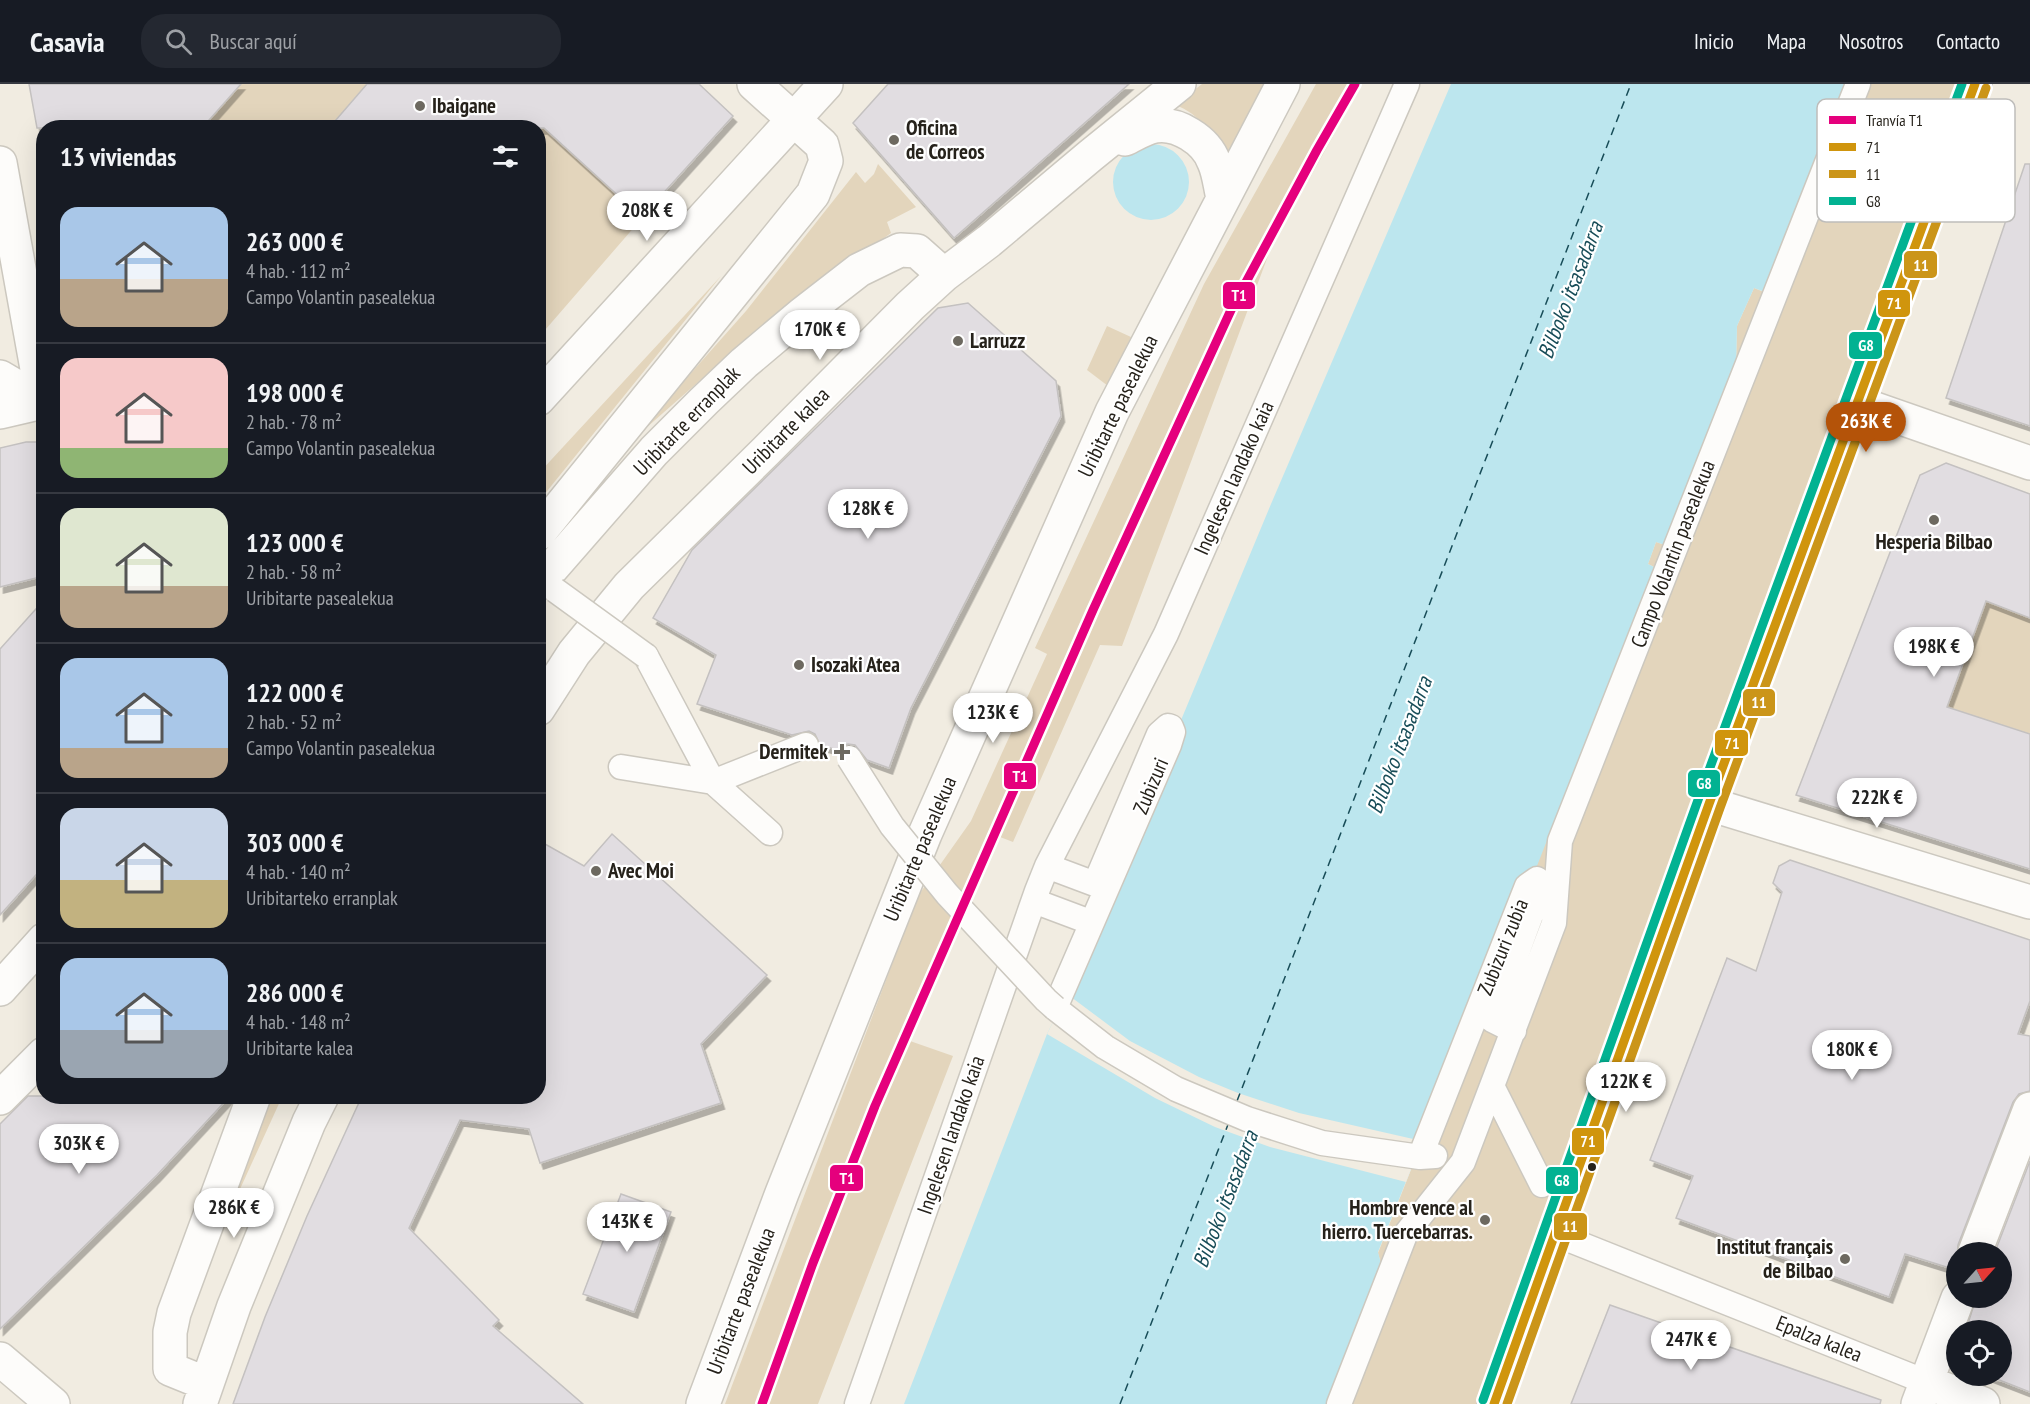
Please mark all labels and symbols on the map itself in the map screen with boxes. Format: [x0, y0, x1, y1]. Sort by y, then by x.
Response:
place label: Ibaigane [432, 92, 496, 119]
marker: Ibaigane [413, 99, 427, 113]
legend [1817, 99, 2015, 222]
text: Tranvía T1 [1866, 110, 1923, 130]
place label: Oficina de Correos [906, 114, 985, 165]
marker: Oficina de Correos [887, 133, 901, 147]
text: 71 [1866, 137, 1880, 157]
text: 11 [1866, 164, 1880, 184]
pin: 208K € [598, 191, 696, 242]
text: G8 [1866, 191, 1881, 211]
water label: Bilboko itsasadarra [1531, 217, 1609, 362]
line badge: 11 [1903, 250, 1938, 279]
text: 11 [1913, 255, 1929, 275]
line badge: T1 [1222, 281, 1256, 310]
text: T1 [1231, 285, 1247, 305]
line badge: 71 [1877, 289, 1911, 318]
text: 71 [1886, 293, 1902, 313]
pin: 170K € [771, 310, 869, 361]
place label: Larruzz [970, 327, 1025, 354]
street label: Uribitarte pasealekua [1071, 330, 1164, 481]
line badge: G8 [1848, 331, 1883, 360]
marker: Larruzz [951, 334, 965, 348]
text: G8 [1858, 335, 1874, 355]
street label: Uribitarte erranplak [627, 360, 746, 481]
street label: Uribitarte kalea [736, 381, 835, 480]
street label: Ingelesen landako kaia [1187, 397, 1280, 559]
pin: 263K € [1817, 402, 1915, 453]
street label: Campo Volantin pasealekua [1624, 456, 1721, 651]
pin: 128K € [819, 489, 917, 540]
marker: Hesperia Bilbao [1927, 513, 1941, 527]
place label: Hesperia Bilbao [1875, 528, 1993, 555]
pin: 198K € [1885, 627, 1983, 678]
place label: Isozaki Atea [811, 651, 900, 678]
marker: Isozaki Atea [792, 658, 806, 672]
water label: Bilboko itsasadarra [1360, 672, 1438, 817]
line badge: 11 [1742, 688, 1776, 717]
text: 11 [1751, 692, 1767, 712]
pin: 123K € [944, 693, 1042, 744]
line badge: 71 [1714, 729, 1749, 757]
text: 71 [1724, 733, 1740, 753]
place label: Dermitek [759, 738, 828, 765]
marker: Dermitek [833, 743, 851, 761]
street label: Zubizuri [1127, 754, 1174, 818]
line badge: T1 [1003, 762, 1037, 790]
text: T1 [1012, 766, 1028, 786]
line badge: G8 [1687, 769, 1721, 798]
street label: Uribitarte pasealekua [877, 772, 962, 925]
text: G8 [1696, 773, 1712, 793]
pin: 222K € [1828, 778, 1926, 829]
place label: Avec Moi [607, 857, 674, 884]
marker: Avec Moi [589, 864, 603, 878]
street label: Zubizuri zubia [1471, 895, 1534, 999]
pin: 180K € [1803, 1030, 1901, 1081]
street label: Ingelesen landako kaia [911, 1052, 990, 1218]
pin: 122K € [1577, 1062, 1675, 1113]
pin: 303K € [30, 1124, 128, 1175]
water label: Bilboko itsasadarra [1186, 1126, 1264, 1271]
line badge: 71 [1571, 1127, 1605, 1156]
text: 71 [1580, 1131, 1596, 1151]
unlabelled marker [1586, 1161, 1598, 1173]
line badge: T1 [829, 1164, 864, 1192]
line badge: G8 [1545, 1166, 1579, 1195]
text: T1 [839, 1168, 855, 1188]
text: G8 [1554, 1170, 1570, 1190]
pin: 286K € [185, 1188, 283, 1239]
place label: Hombre vence al hierro. Tuercebarras. [1322, 1194, 1474, 1245]
pin: 143K € [578, 1202, 676, 1253]
line badge: 11 [1553, 1212, 1588, 1241]
marker: Hombre vence al hierro. Tuercebarras. [1478, 1213, 1492, 1227]
text: 11 [1562, 1216, 1578, 1236]
street label: Uribitarte pasealekua [700, 1224, 781, 1378]
place label: Institut français de Bilbao [1717, 1233, 1833, 1284]
north arrow [1946, 1242, 2012, 1308]
marker: Institut français de Bilbao [1838, 1252, 1852, 1266]
street label: Epalza kalea [1772, 1309, 1866, 1368]
pin: 247K € [1642, 1320, 1740, 1371]

